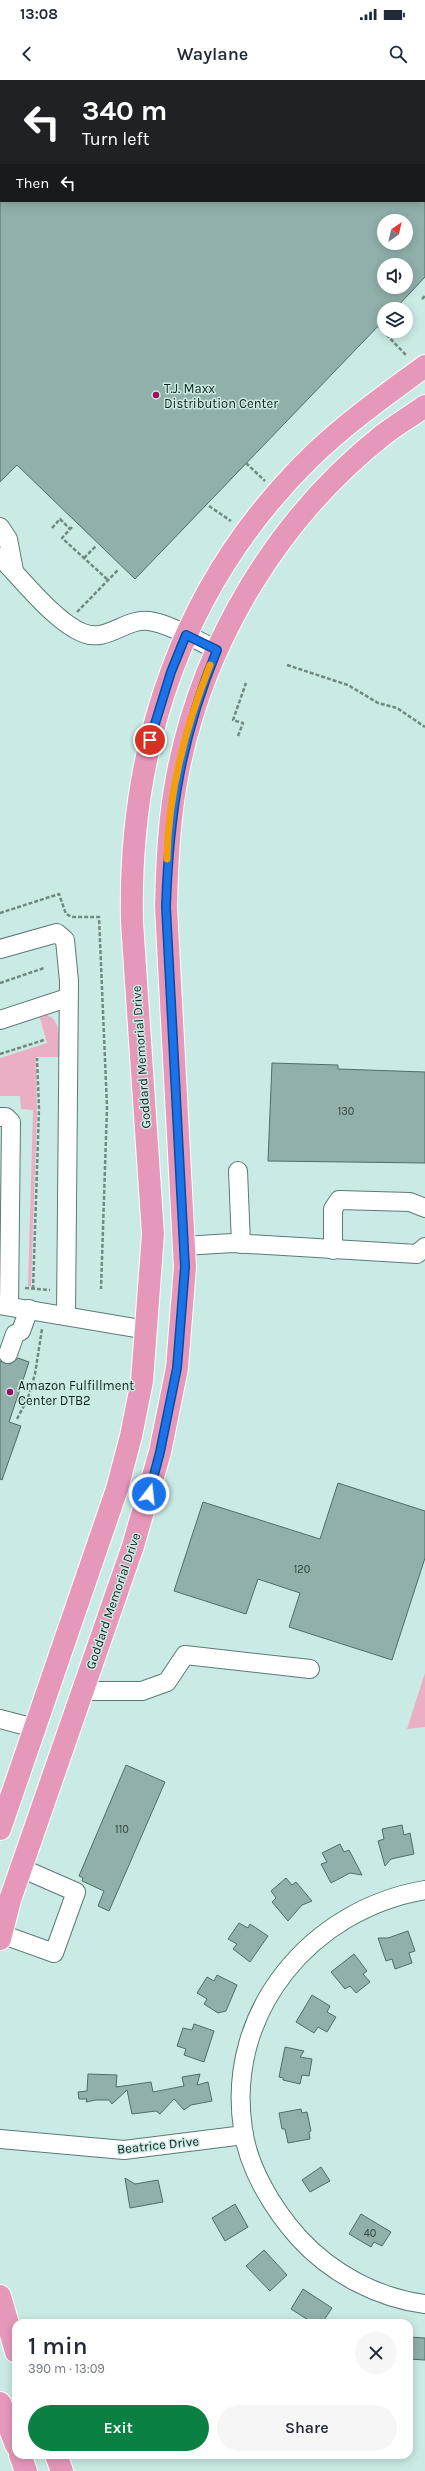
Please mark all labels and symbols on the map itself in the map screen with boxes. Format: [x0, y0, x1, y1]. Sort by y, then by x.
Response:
north arrow [377, 214, 413, 250]
place label: T.J. Maxx Distribution Center [164, 381, 278, 411]
marker: T.J. Maxx Distribution Center [151, 390, 161, 400]
pin [133, 723, 167, 757]
street label: Goddard Memorial Drive [128, 985, 153, 1129]
house number: 130 [338, 1105, 354, 1118]
place label: Amazon Fulfillment Center DTB2 [18, 1378, 134, 1408]
marker: Amazon Fulfillment Center DTB2 [5, 1387, 15, 1397]
position arrow [128, 1473, 170, 1515]
street label: Goddard Memorial Drive [83, 1531, 144, 1671]
house number: 120 [294, 1563, 310, 1576]
house number: 110 [115, 1823, 129, 1836]
street label: Beatrice Drive [116, 2133, 200, 2157]
house number: 40 [364, 2227, 376, 2240]

